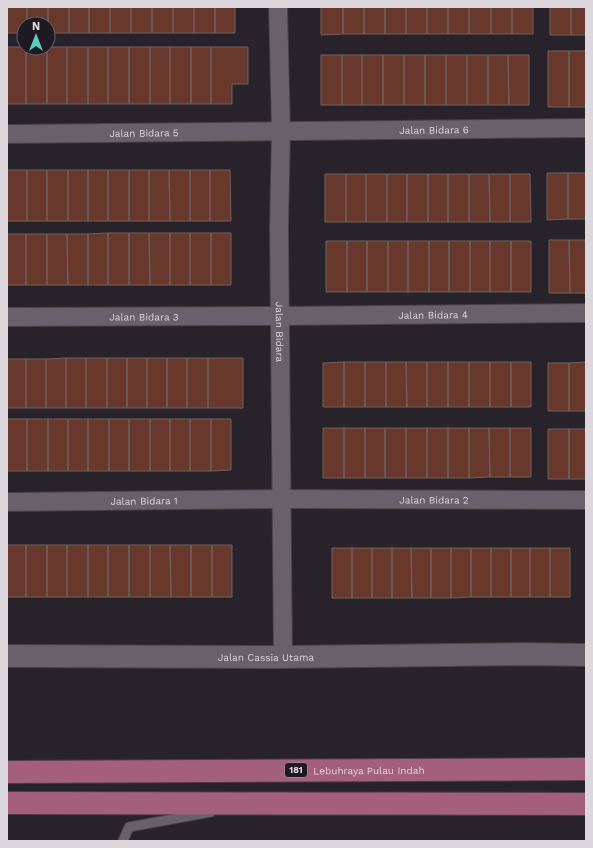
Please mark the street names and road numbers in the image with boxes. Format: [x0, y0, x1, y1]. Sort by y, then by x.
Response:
street label: Jalan Bidara 6 [399, 124, 469, 136]
street label: Jalan Bidara 5 [109, 127, 179, 139]
street label: Jalan Bidara [274, 302, 285, 362]
street label: Jalan Bidara 4 [398, 309, 468, 321]
street label: Jalan Bidara 3 [109, 311, 179, 323]
street label: Jalan Bidara 2 [399, 494, 469, 506]
street label: Jalan Bidara 1 [110, 495, 178, 507]
street label: Jalan Cassia Utama [218, 652, 315, 663]
road number: 181 [285, 763, 307, 777]
street label: Lebuhraya Pulau Indah [313, 765, 425, 776]

